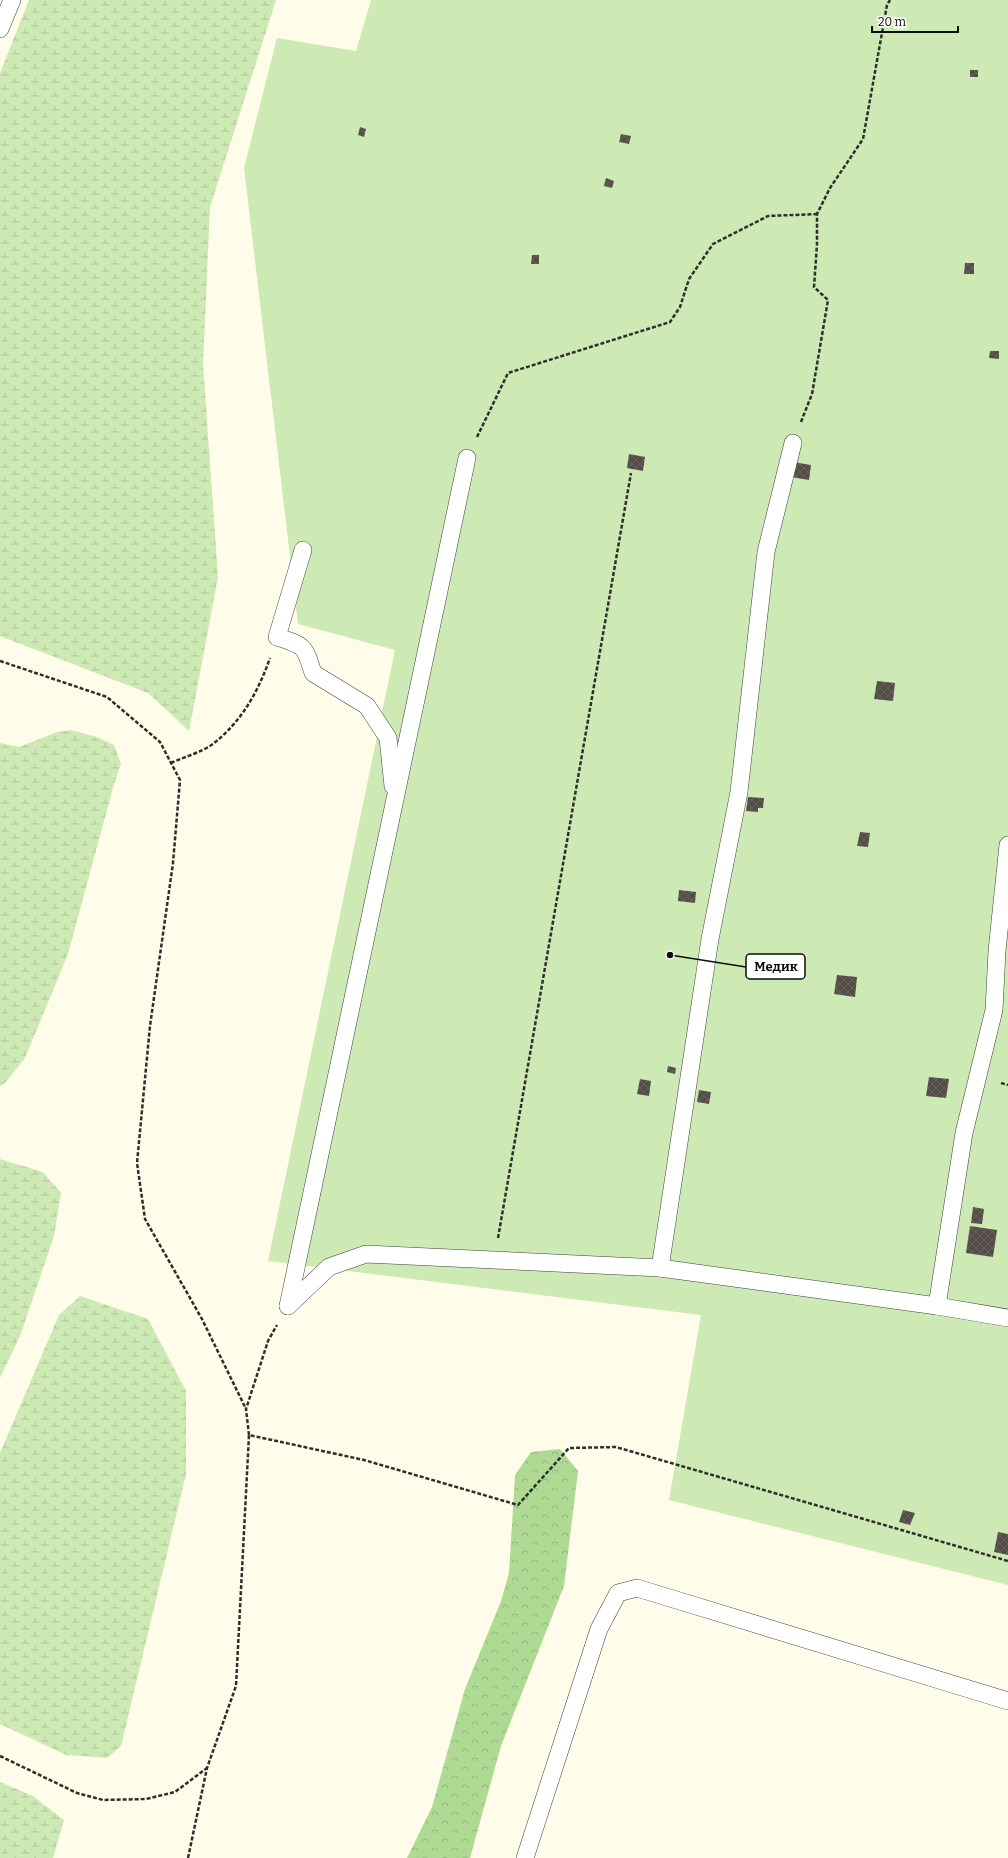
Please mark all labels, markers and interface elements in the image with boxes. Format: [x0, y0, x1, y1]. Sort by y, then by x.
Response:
scale bar [872, 8, 958, 34]
text: 20 m [878, 15, 907, 29]
callout: Медик [746, 954, 805, 979]
text: Медик [754, 959, 798, 974]

